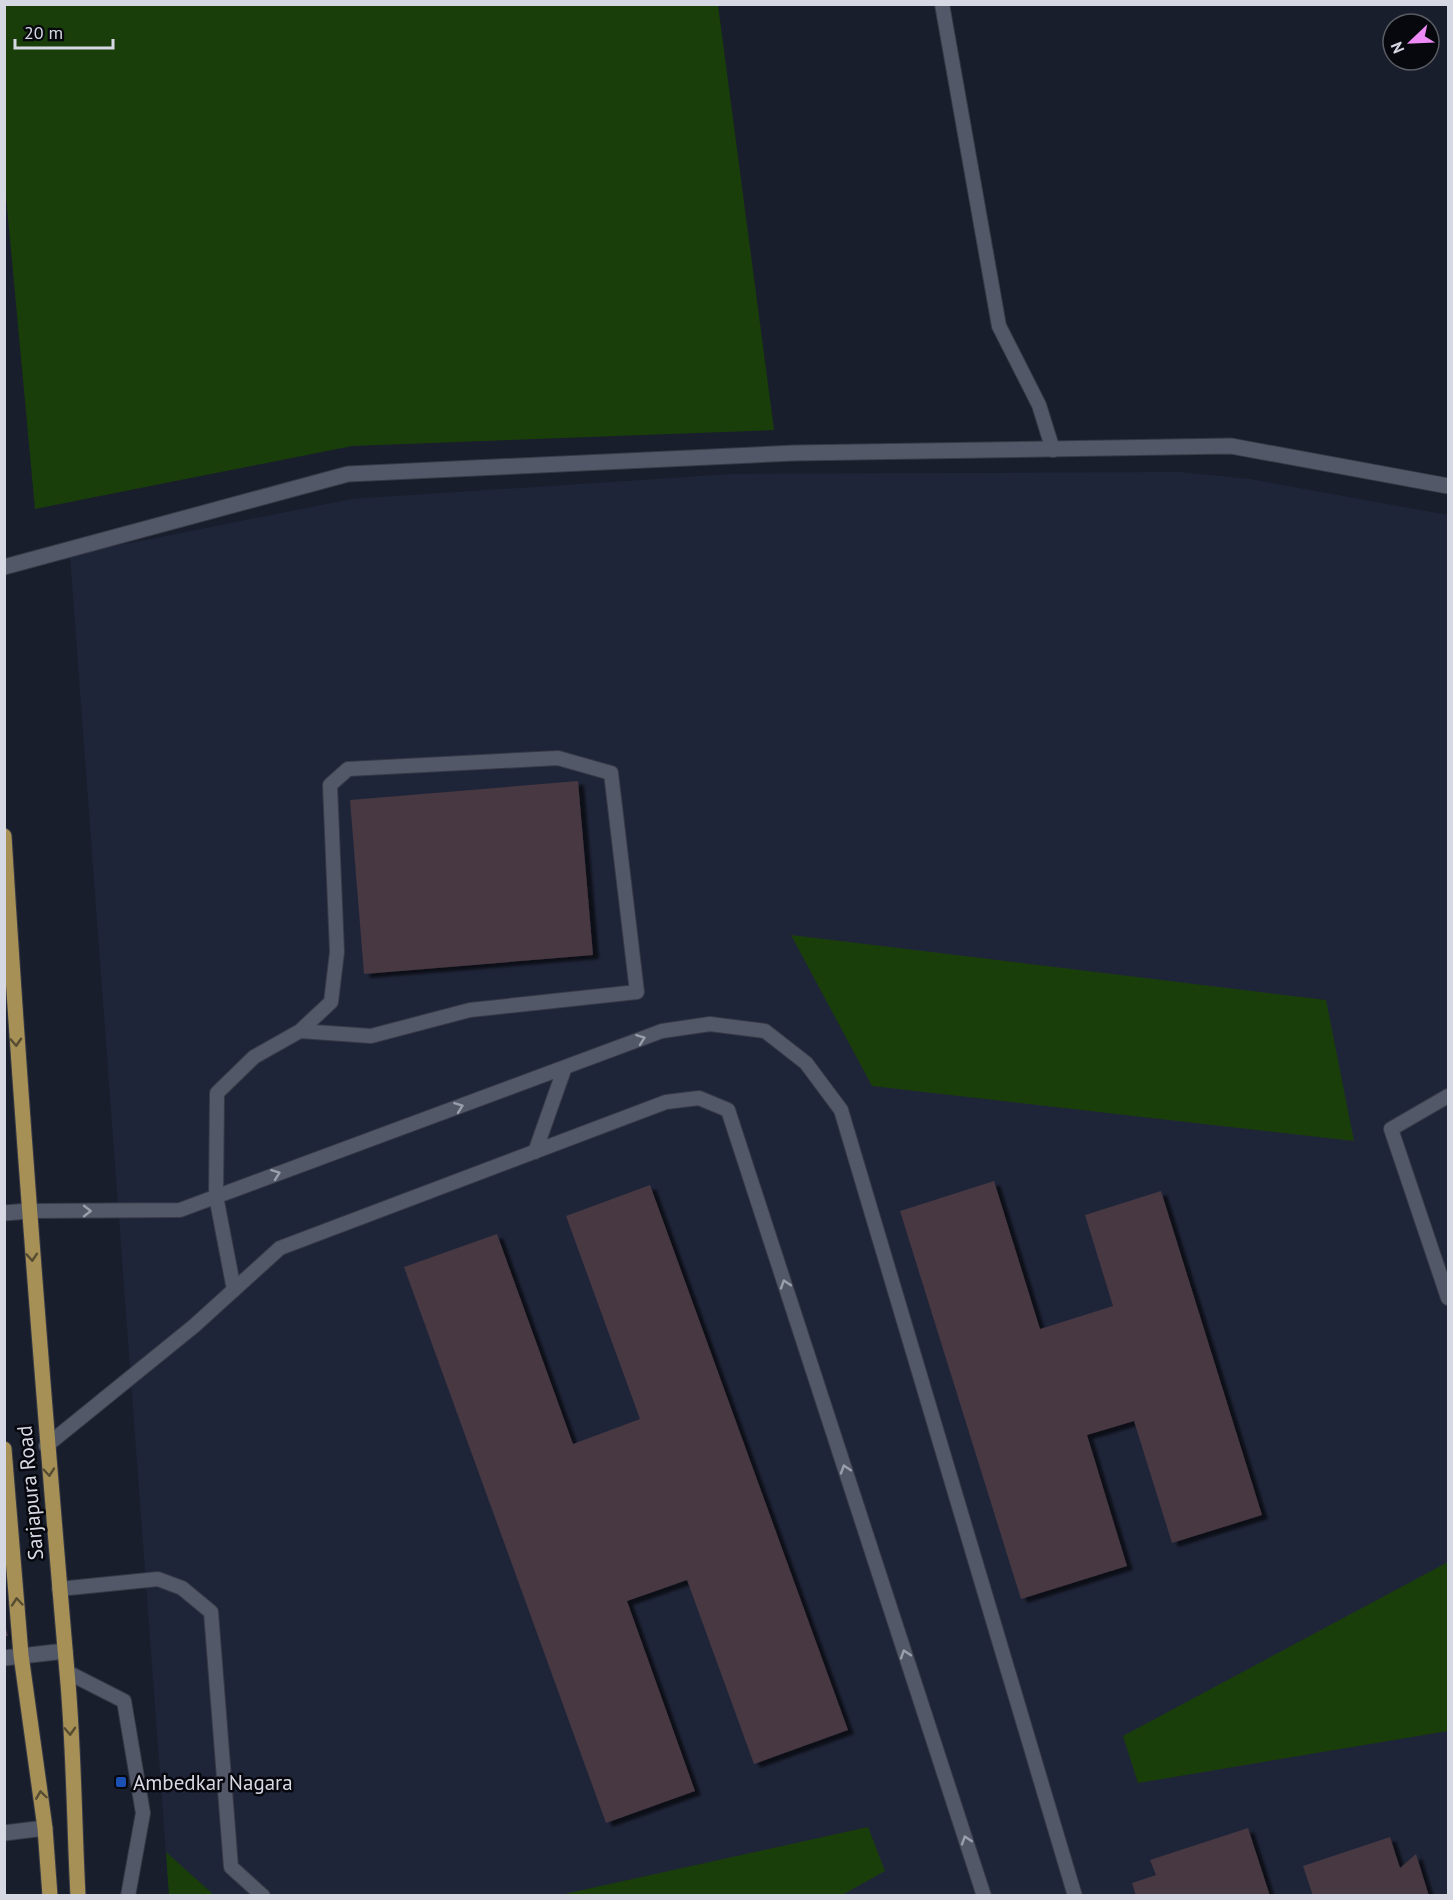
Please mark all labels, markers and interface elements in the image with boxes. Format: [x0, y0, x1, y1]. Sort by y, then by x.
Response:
scale bar [15, 12, 112, 50]
north arrow [1381, 12, 1441, 72]
text: 20 m [24, 21, 63, 44]
text: N [1386, 39, 1408, 57]
one-way arrow [636, 1033, 646, 1046]
one-way arrow [10, 1037, 23, 1046]
one-way arrow [453, 1101, 463, 1114]
one-way arrow [270, 1169, 281, 1182]
one-way arrow [83, 1205, 92, 1217]
one-way arrow [25, 1252, 38, 1262]
one-way arrow [779, 1279, 792, 1290]
street label: Sarjapura Road [11, 1425, 49, 1561]
one-way arrow [840, 1464, 852, 1475]
one-way arrow [42, 1468, 55, 1477]
one-way arrow [11, 1597, 24, 1607]
one-way arrow [900, 1649, 913, 1660]
one-way arrow [63, 1726, 76, 1735]
place label: Ambedkar Nagara [133, 1769, 293, 1796]
marker: Ambedkar Nagara [114, 1775, 128, 1789]
one-way arrow [35, 1791, 47, 1800]
one-way arrow [961, 1835, 973, 1846]

